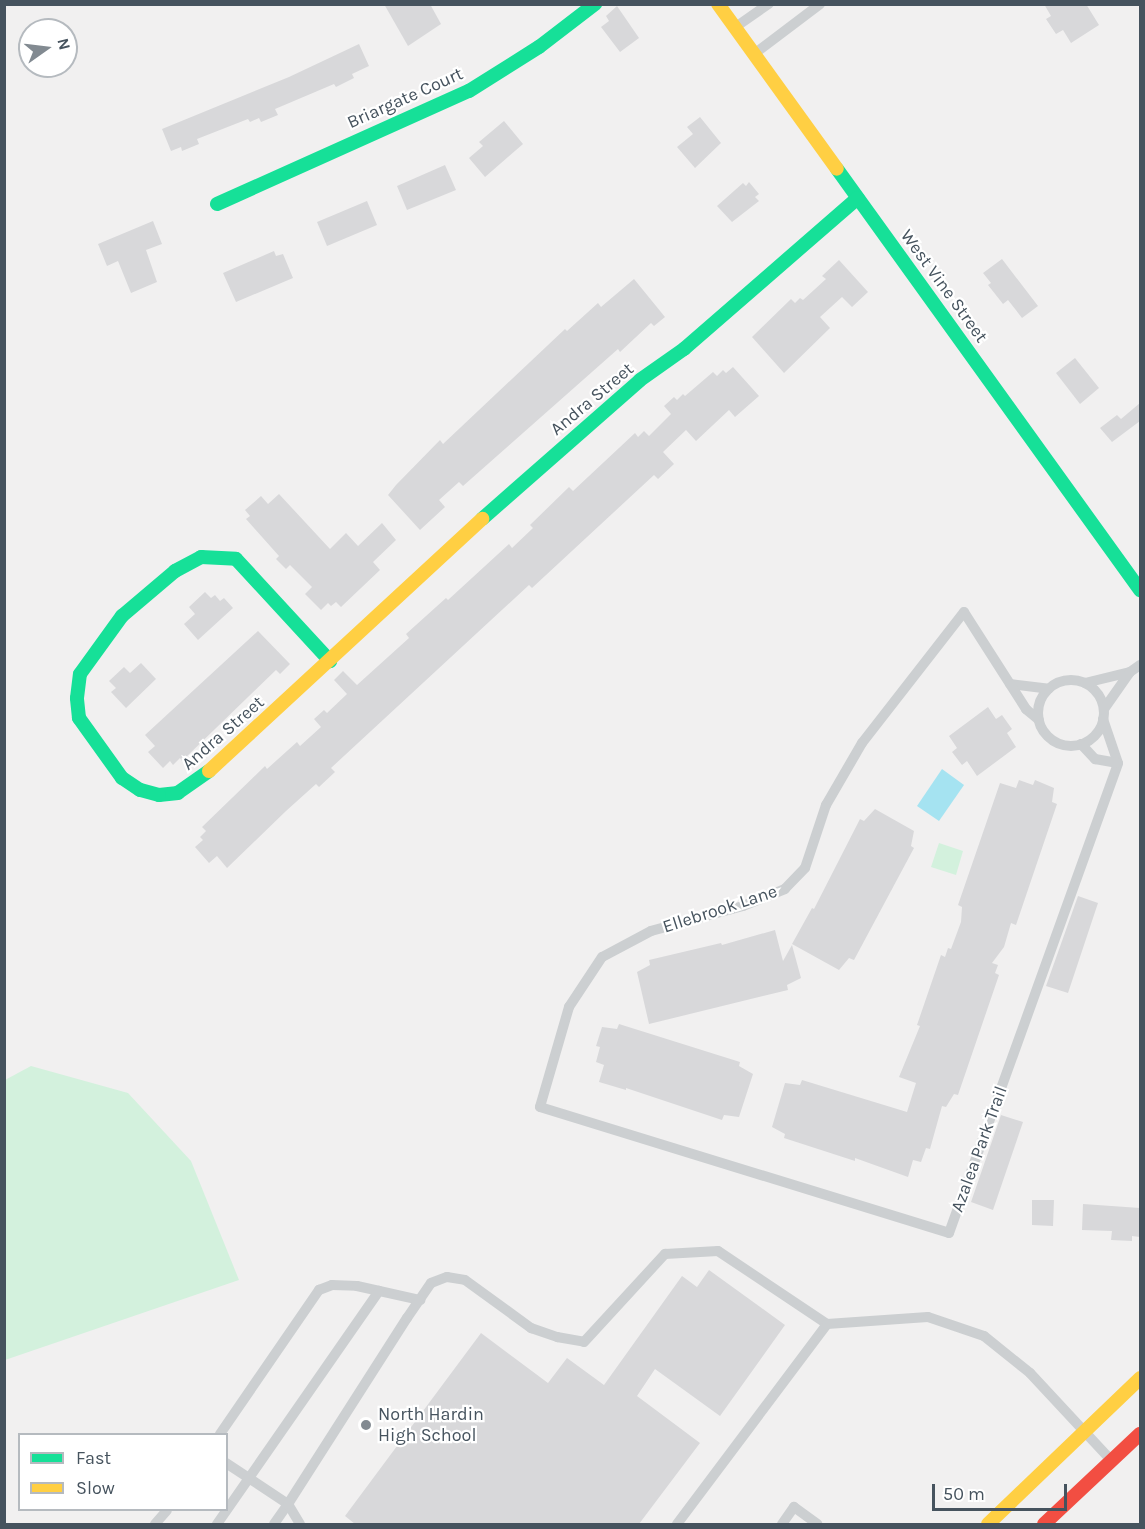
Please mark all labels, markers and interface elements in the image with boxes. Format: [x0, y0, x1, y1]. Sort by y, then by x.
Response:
north arrow [18, 18, 78, 78]
text: N [53, 36, 75, 52]
street label: Briargate Court [344, 63, 466, 133]
street label: West Vine Street [896, 225, 992, 347]
street label: Andra Street [546, 358, 638, 440]
street label: Andra Street [177, 691, 269, 775]
street label: Ellebrook Lane [660, 880, 780, 938]
street label: Azalea Park Trail [946, 1083, 1012, 1215]
place label: North Hardin High School [378, 1404, 484, 1446]
marker: North Hardin High School [359, 1418, 373, 1432]
legend [18, 1433, 228, 1511]
text: Fast [76, 1447, 111, 1469]
scale bar [935, 1472, 1070, 1510]
text: Slow [76, 1477, 115, 1499]
text: 50 m [943, 1483, 985, 1505]

